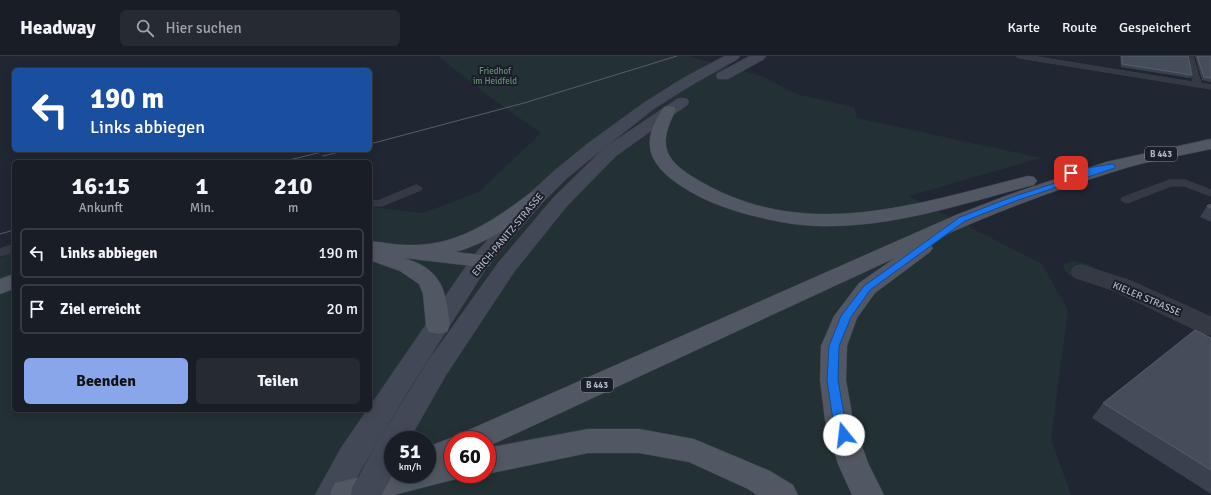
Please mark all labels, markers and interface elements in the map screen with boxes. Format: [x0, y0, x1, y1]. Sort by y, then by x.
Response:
search box [120, 10, 400, 46]
text: Headway [20, 16, 96, 40]
icon: search [134, 17, 156, 39]
text: Hier suchen [166, 19, 242, 37]
text: Karte [1007, 19, 1040, 36]
text: Route [1062, 19, 1097, 36]
text: Gespeichert [1119, 19, 1191, 36]
park label: Friedhof im Heidfeld [473, 66, 517, 87]
text: 190 m [90, 82, 164, 116]
icon: left [24, 84, 76, 136]
text: Links abbiegen [90, 116, 205, 138]
road number: B 443 [1145, 147, 1177, 161]
pin [1054, 156, 1088, 190]
icon: arrive [1060, 162, 1082, 184]
text: 16:15 [71, 171, 130, 201]
text: 1 [196, 171, 208, 201]
text: 210 [274, 171, 313, 201]
street label: ERICH-PANITZ-STRASSE [470, 190, 546, 279]
text: Ankunft [79, 200, 123, 216]
text: Min. [190, 200, 214, 216]
text: m [288, 200, 298, 216]
icon: left [26, 242, 48, 264]
text: Links abbiegen [60, 244, 157, 262]
text: 190 m [318, 244, 358, 262]
street label: KIELER STRASSE [1111, 279, 1183, 319]
icon: arrive [26, 298, 48, 320]
text: Ziel erreicht [60, 300, 141, 318]
text: 20 m [327, 300, 358, 318]
button: Beenden [24, 358, 188, 404]
button: Teilen [196, 358, 360, 404]
road number: B 443 [581, 378, 613, 392]
position arrow [823, 414, 865, 456]
speed limit sign: 60 [444, 431, 496, 483]
text: 51 [399, 439, 421, 464]
text: km/h [399, 461, 421, 473]

